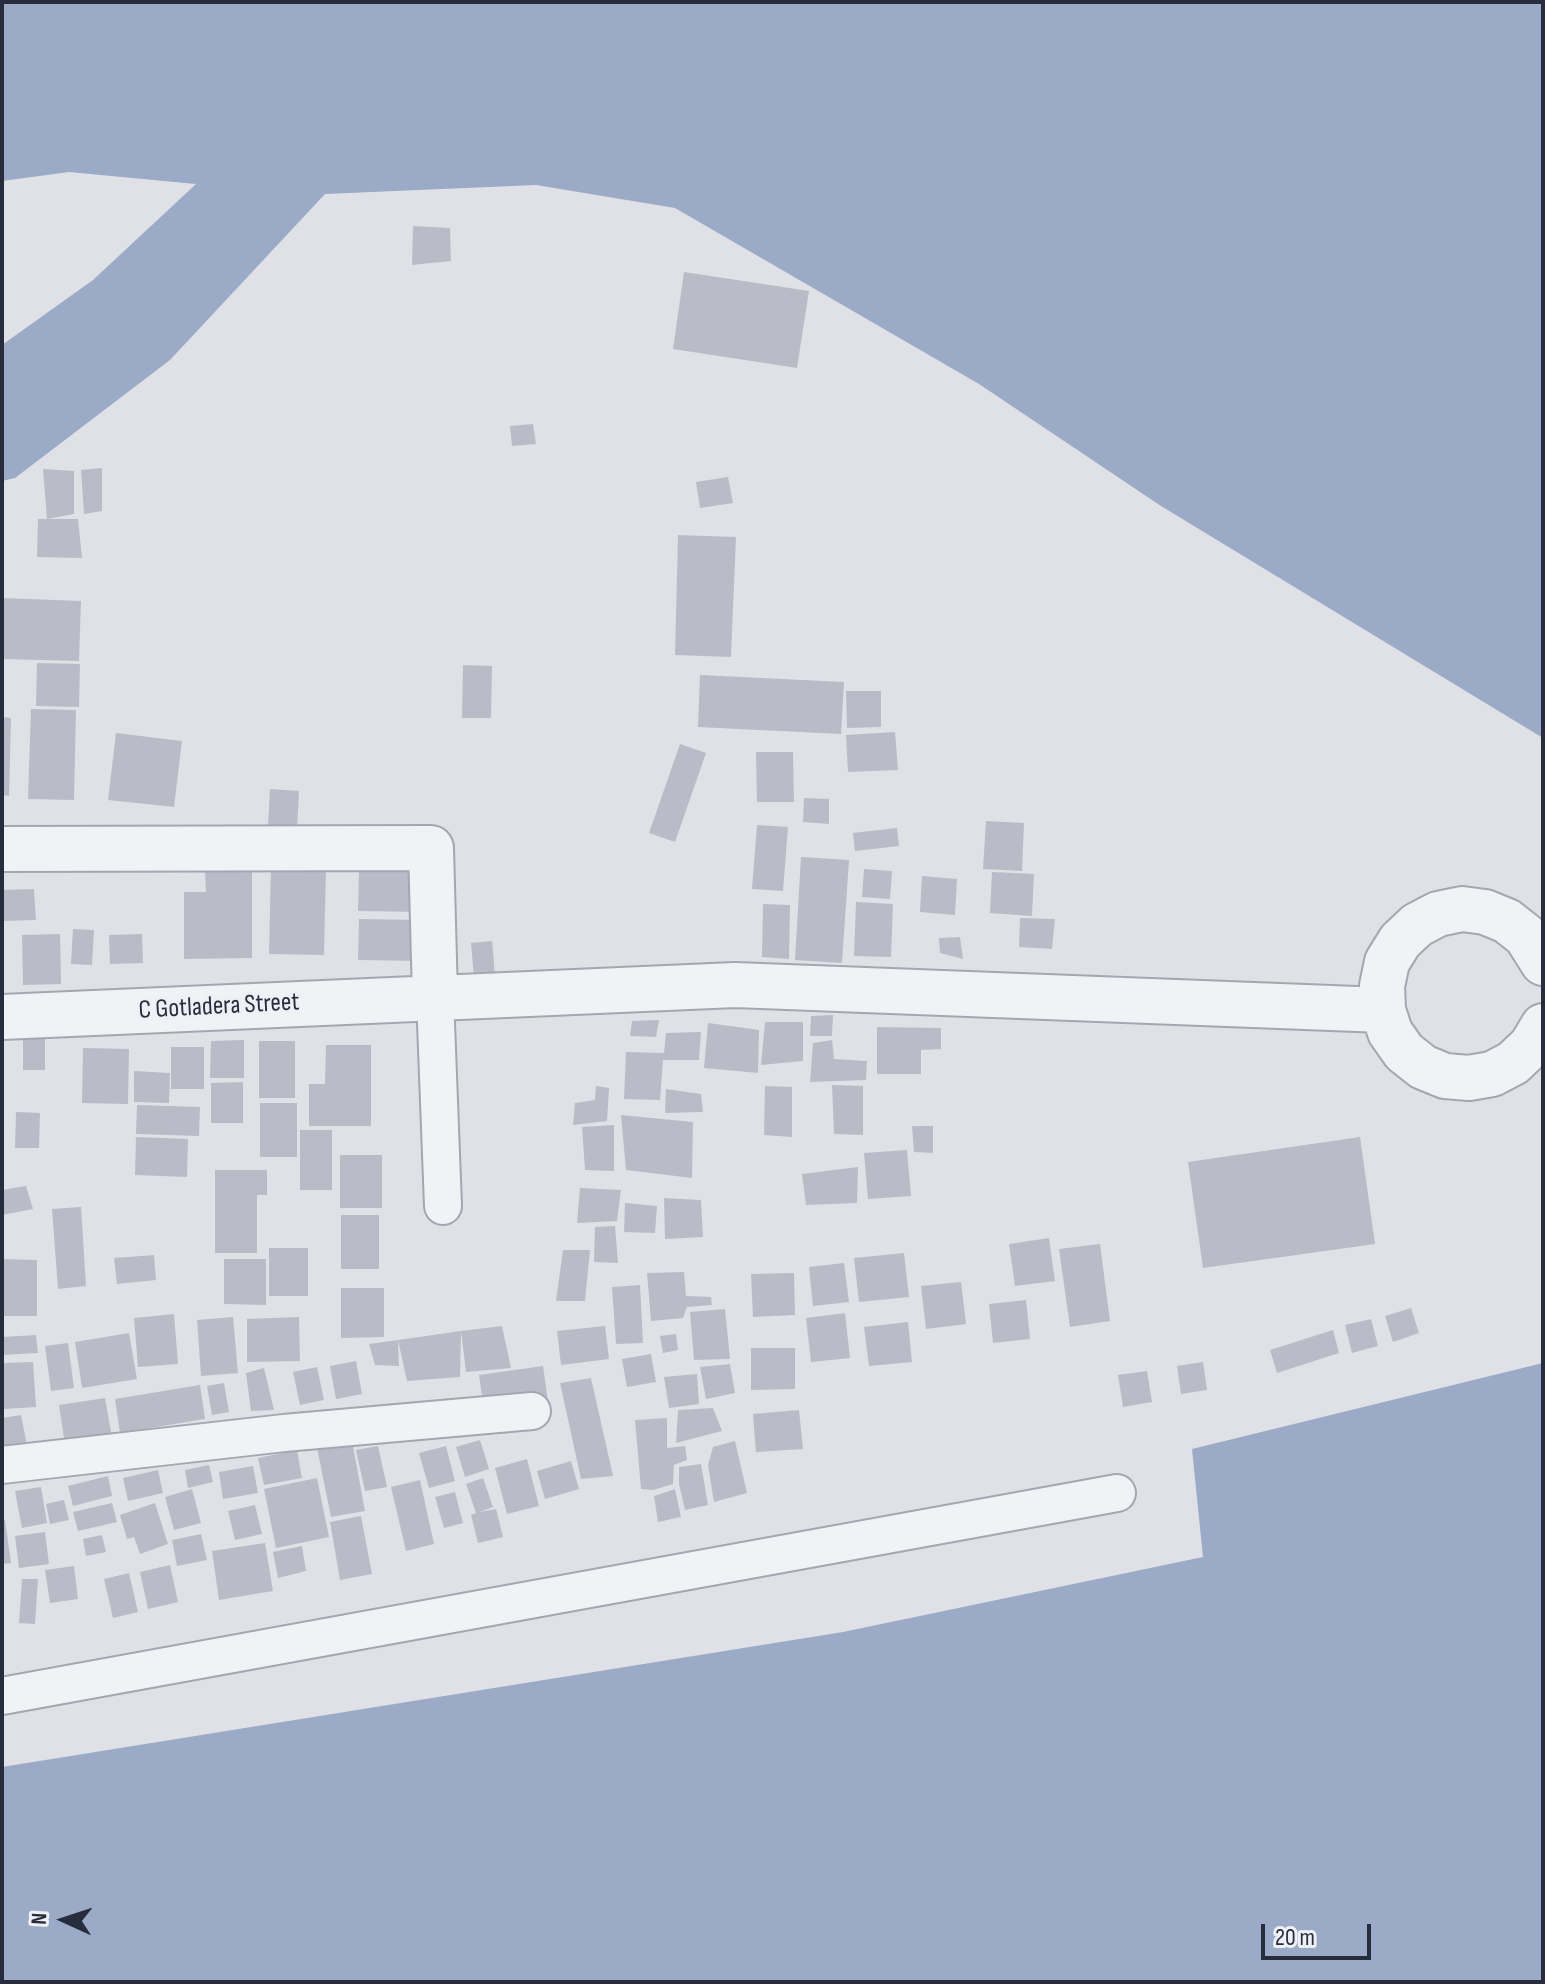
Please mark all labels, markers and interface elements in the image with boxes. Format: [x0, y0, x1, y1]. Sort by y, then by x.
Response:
street label: C Gotladera Street [138, 987, 300, 1027]
north arrow [24, 1880, 104, 1960]
scale bar [1265, 1908, 1375, 1958]
text: N [26, 1912, 53, 1925]
text: 20 m [1275, 1923, 1315, 1952]

